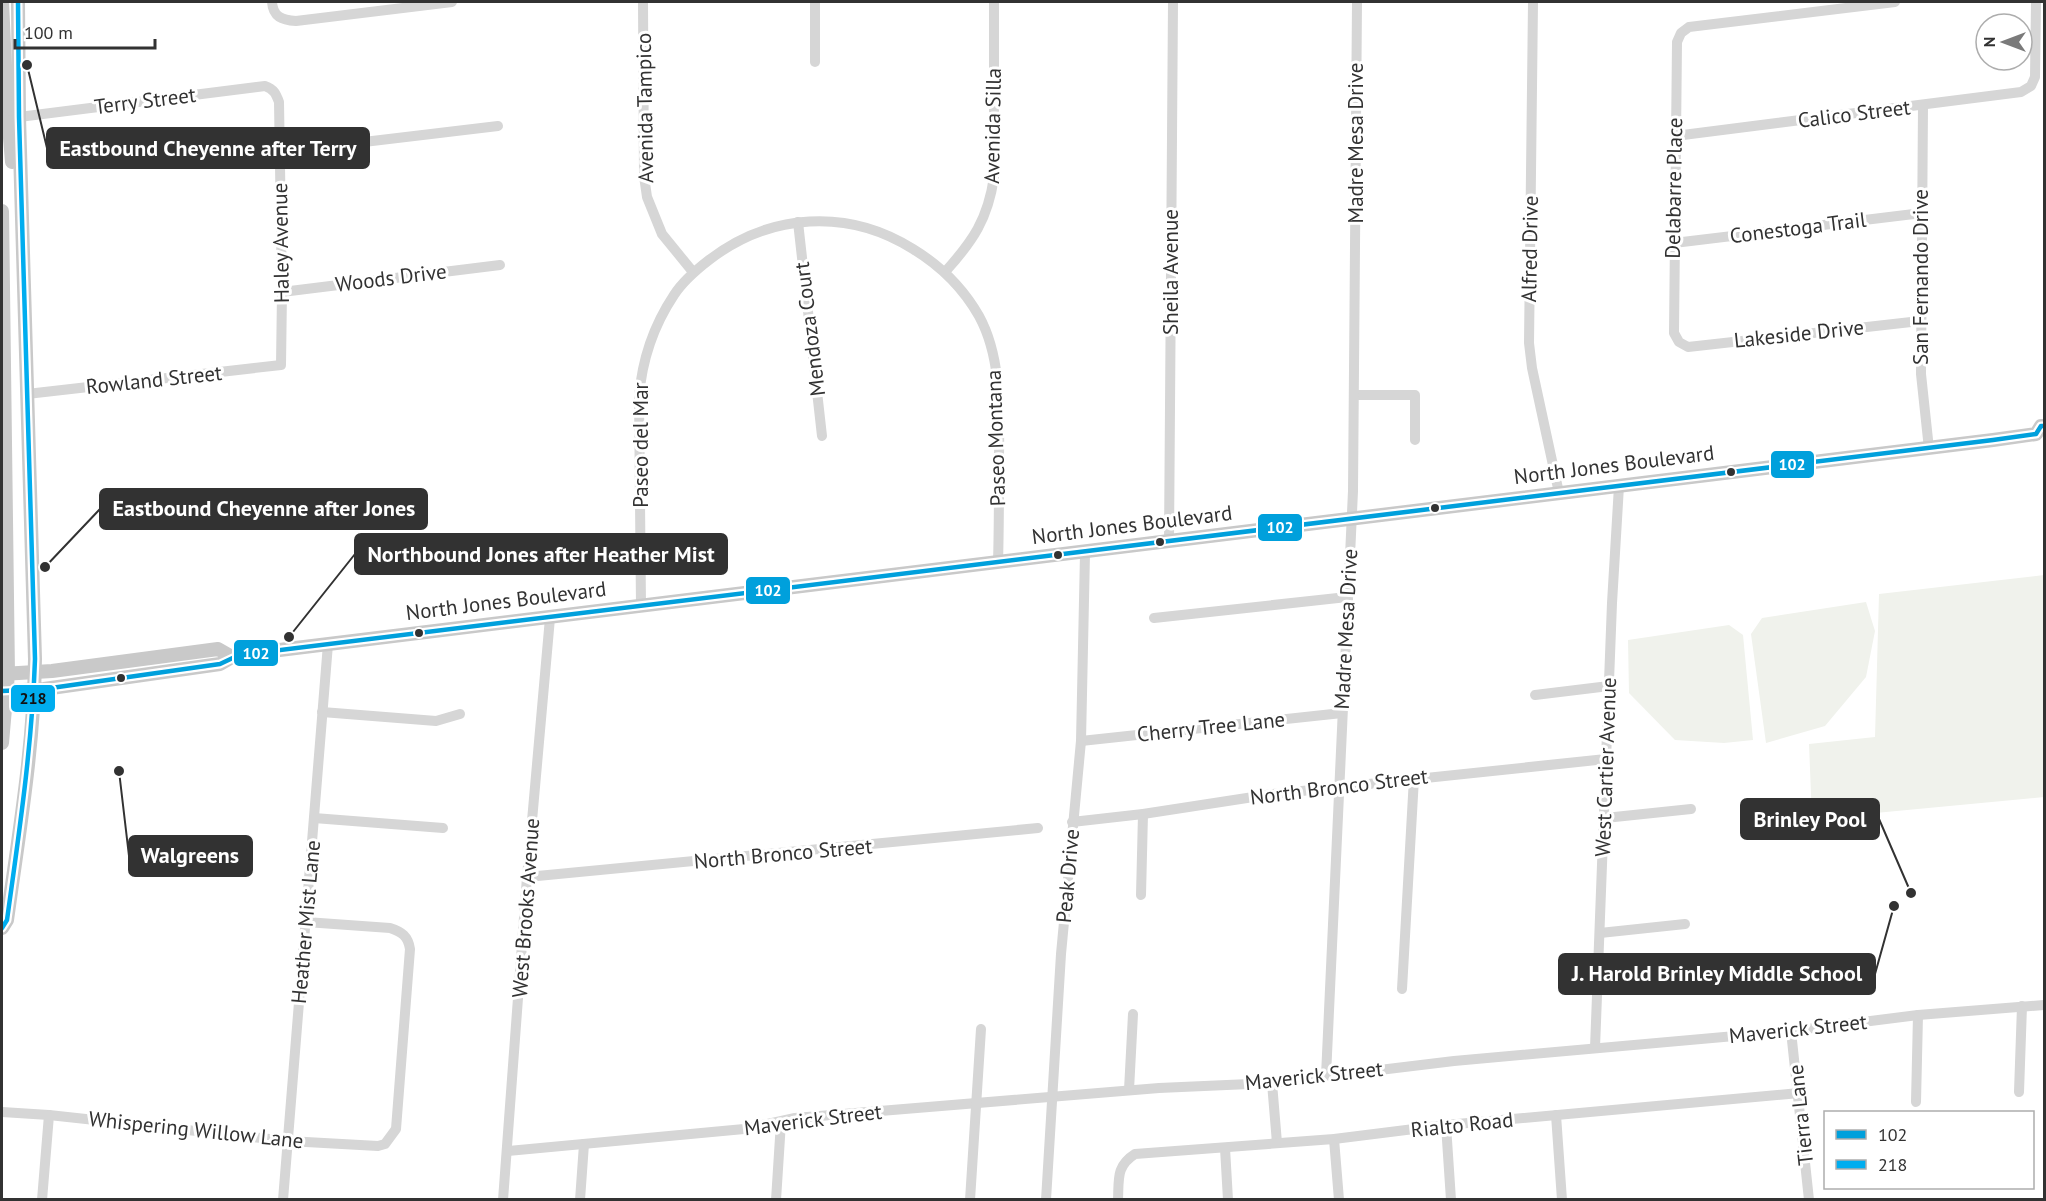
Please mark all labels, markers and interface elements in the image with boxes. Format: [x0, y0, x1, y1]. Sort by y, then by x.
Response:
scale bar [15, 12, 154, 50]
north arrow [1974, 12, 2034, 72]
text: 100 m [24, 21, 73, 44]
street label: Avenida Tampico [630, 33, 659, 183]
text: N [1979, 37, 1999, 47]
street label: Madre Mesa Drive [1342, 63, 1369, 223]
street label: Avenida Silla [978, 68, 1007, 184]
street label: Terry Street [93, 81, 197, 120]
street label: Calico Street [1796, 93, 1912, 134]
street label: Delabarre Place [1659, 117, 1688, 259]
callout: Eastbound Cheyenne after Terry [47, 128, 369, 168]
text: Eastbound Cheyenne after Terry [59, 134, 357, 162]
street label: Haley Avenue [266, 183, 295, 303]
street label: San Fernando Drive [1907, 189, 1934, 365]
street label: Alfred Drive [1515, 195, 1544, 303]
street label: Conestoga Trail [1728, 206, 1868, 249]
street label: Sheila Avenue [1157, 209, 1184, 335]
street label: Woods Drive [334, 257, 448, 298]
street label: Mendoza Court [788, 260, 831, 398]
street label: Lakeside Drive [1733, 313, 1865, 354]
street label: Rowland Street [85, 359, 223, 400]
street label: Paseo Montana [980, 369, 1011, 507]
street label: Paseo del Mar [627, 382, 654, 508]
street label: North Jones Boulevard [1512, 439, 1716, 490]
line badge: 102 [1770, 450, 1815, 479]
text: 102 [1778, 454, 1806, 474]
unlabelled marker [1725, 466, 1737, 478]
callout: Eastbound Cheyenne after Jones [100, 489, 427, 529]
text: Eastbound Cheyenne after Jones [113, 494, 415, 522]
street label: North Jones Boulevard [1030, 499, 1234, 550]
unlabelled marker [1429, 502, 1441, 514]
line badge: 102 [1257, 513, 1303, 542]
text: 102 [1266, 517, 1294, 537]
callout: Northbound Jones after Heather Mist [355, 534, 727, 574]
unlabelled marker [1154, 536, 1166, 548]
text: Northbound Jones after Heather Mist [367, 540, 715, 568]
street label: Madre Mesa Drive [1328, 548, 1363, 710]
unlabelled marker [1052, 549, 1064, 561]
street label: North Jones Boulevard [404, 575, 608, 626]
line badge: 102 [745, 576, 791, 605]
text: 102 [754, 580, 782, 600]
unlabelled marker [413, 627, 425, 639]
line badge: 102 [233, 639, 279, 667]
text: 102 [242, 643, 270, 663]
unlabelled marker [115, 672, 127, 684]
street label: West Cartier Avenue [1589, 677, 1622, 857]
line badge: 218 [10, 684, 56, 713]
text: 218 [19, 688, 47, 708]
street label: Cherry Tree Lane [1136, 705, 1286, 748]
street label: North Bronco Street [1248, 762, 1429, 811]
callout: Brinley Pool [1741, 799, 1879, 839]
text: Brinley Pool [1753, 805, 1867, 833]
street label: West Brooks Avenue [506, 817, 545, 999]
street label: Peak Drive [1050, 828, 1085, 924]
street label: North Bronco Street [693, 832, 873, 875]
callout: Walgreens [129, 836, 252, 876]
street label: Heather Mist Lane [285, 839, 326, 1005]
text: Walgreens [141, 841, 239, 869]
callout: J. Harold Brinley Middle School [1559, 954, 1875, 994]
text: J. Harold Brinley Middle School [1571, 959, 1863, 987]
street label: Maverick Street [1728, 1008, 1868, 1049]
street label: Maverick Street [1244, 1055, 1384, 1096]
street label: Tierra Lane [1782, 1063, 1819, 1167]
street label: Maverick Street [743, 1098, 883, 1141]
street label: Whispering Willow Lane [87, 1105, 305, 1154]
street label: Rialto Road [1409, 1106, 1515, 1143]
legend [1824, 1111, 2034, 1189]
text: 102 [1878, 1123, 1907, 1146]
text: 218 [1878, 1153, 1907, 1176]

